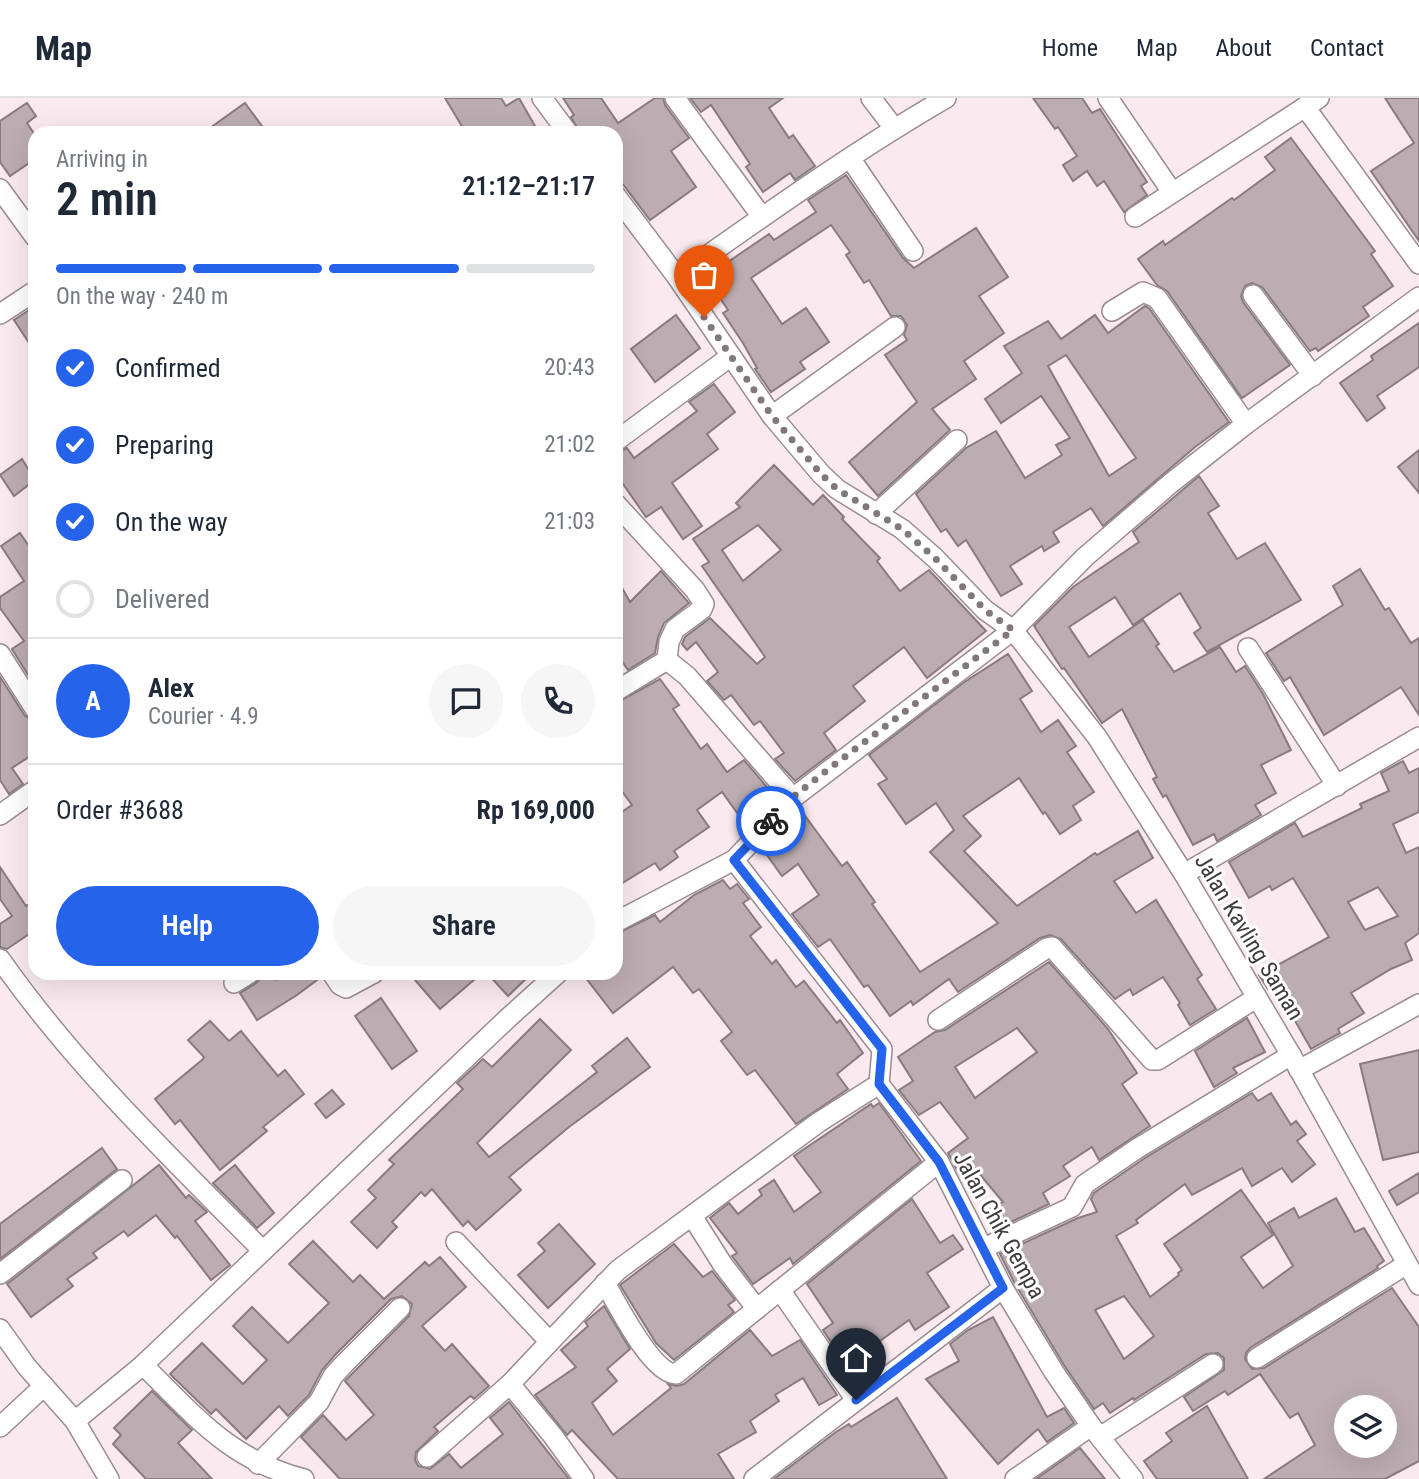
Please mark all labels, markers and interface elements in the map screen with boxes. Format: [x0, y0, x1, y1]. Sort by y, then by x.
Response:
text: Map [35, 29, 92, 68]
text: Home [1042, 34, 1098, 62]
text: Map [1136, 34, 1178, 62]
text: About [1216, 34, 1272, 62]
text: Contact [1310, 34, 1384, 62]
text: Arriving in [56, 146, 148, 173]
text: 21:12–21:17 [462, 171, 595, 201]
text: 2 min [56, 172, 158, 226]
pin [674, 245, 734, 317]
icon: bag [685, 256, 723, 294]
text: On the way · 240 m [56, 283, 228, 310]
icon: check [56, 349, 94, 387]
text: Confirmed [115, 353, 221, 383]
text: 20:43 [544, 354, 595, 381]
icon: check [56, 426, 94, 464]
text: Preparing [115, 430, 214, 460]
text: 21:02 [544, 431, 595, 458]
icon: check [56, 503, 94, 541]
text: On the way [115, 507, 228, 537]
text: 21:03 [544, 508, 595, 535]
text: Delivered [115, 584, 210, 614]
button: chat [429, 664, 503, 738]
button: phone [521, 664, 595, 738]
text: Alex [148, 673, 194, 703]
text: A [85, 686, 101, 716]
text: Courier · 4.9 [148, 703, 259, 730]
courier [736, 786, 806, 856]
text: Order #3688 [56, 795, 184, 825]
text: Rp 169,000 [477, 795, 595, 825]
icon: bike [752, 802, 790, 840]
street label: Jalan Kavling Saman [1189, 849, 1309, 1025]
button: Help [56, 886, 319, 966]
button: Share [333, 886, 595, 966]
street label: Jalan Chik Gempa [947, 1147, 1051, 1303]
pin [826, 1328, 886, 1400]
icon: home [837, 1339, 875, 1377]
map controls [1334, 1395, 1397, 1458]
button: layers [1334, 1395, 1397, 1458]

